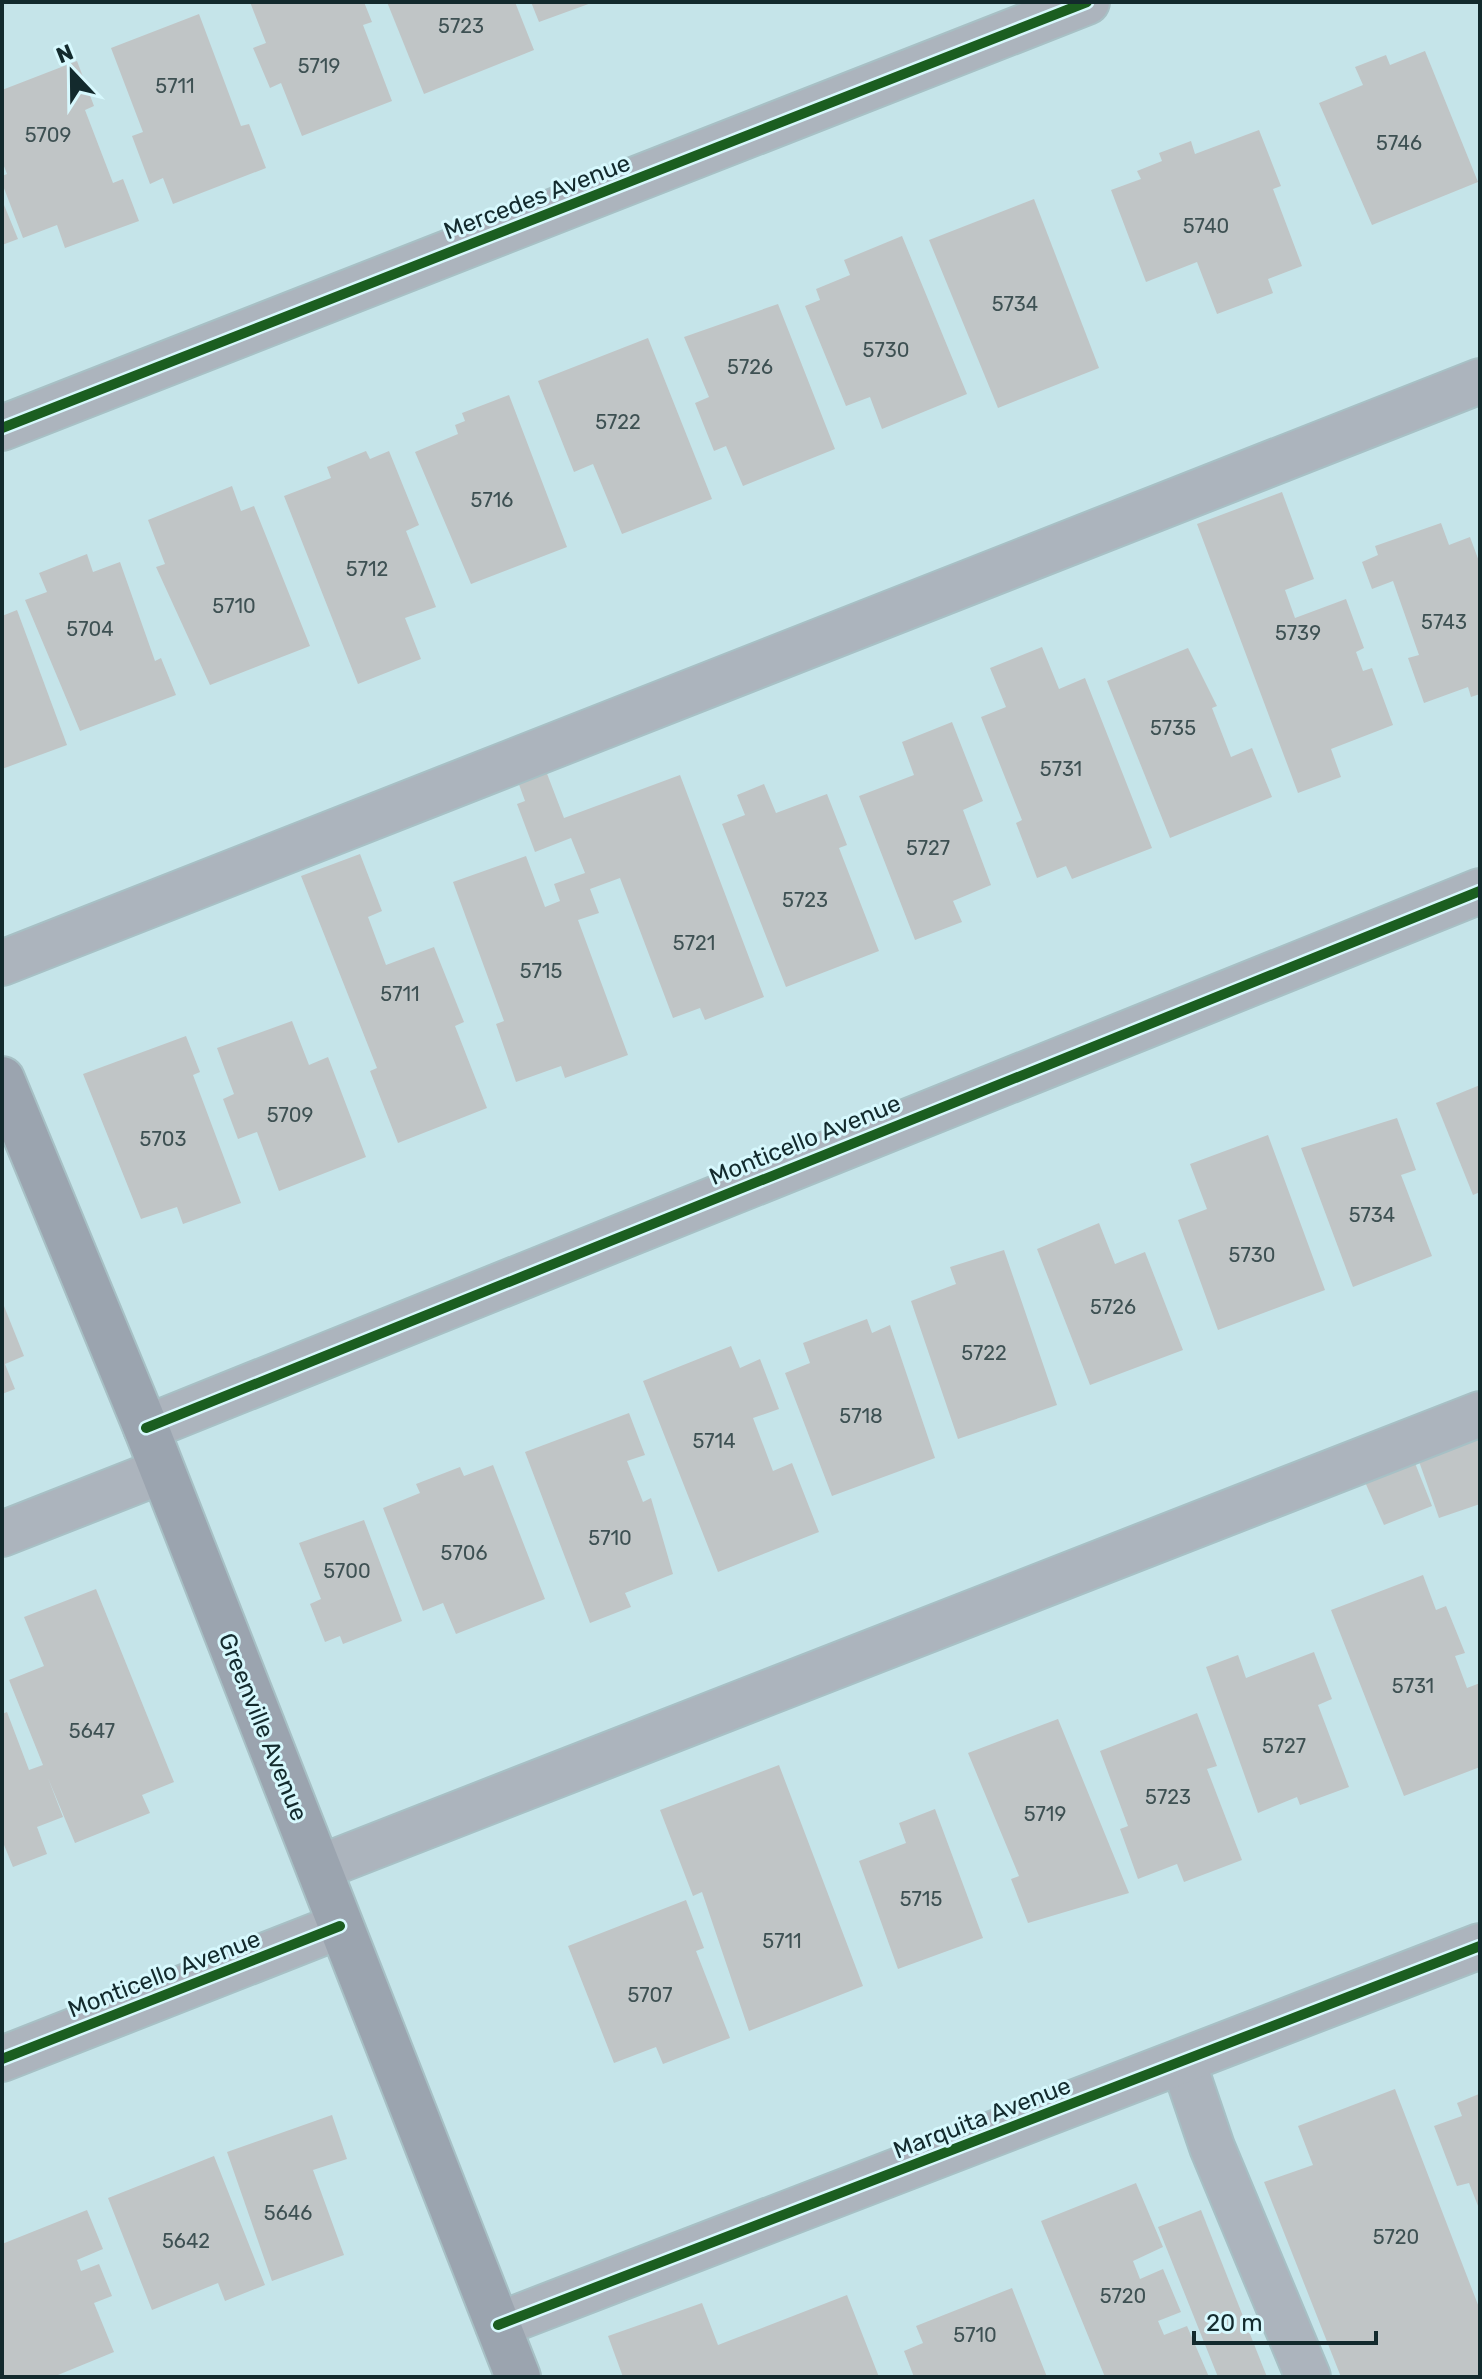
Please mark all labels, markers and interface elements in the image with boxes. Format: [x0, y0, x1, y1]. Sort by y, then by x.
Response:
house number: 5723 [438, 14, 484, 38]
north arrow [32, 32, 112, 112]
text: N [52, 38, 77, 69]
house number: 5719 [298, 54, 340, 78]
house number: 5711 [155, 74, 195, 98]
house number: 5709 [25, 123, 71, 147]
house number: 5746 [1376, 131, 1422, 155]
street label: Mercedes Avenue [440, 149, 634, 245]
house number: 5740 [1183, 214, 1229, 238]
house number: 5734 [992, 292, 1038, 316]
house number: 5730 [863, 338, 909, 362]
house number: 5726 [727, 355, 773, 379]
house number: 5722 [595, 410, 641, 434]
house number: 5716 [471, 488, 513, 512]
house number: 5712 [346, 557, 388, 581]
house number: 5710 [212, 594, 256, 618]
house number: 5743 [1421, 610, 1467, 634]
house number: 5704 [66, 617, 114, 641]
house number: 5739 [1275, 621, 1321, 645]
house number: 5735 [1150, 716, 1196, 740]
house number: 5731 [1040, 757, 1082, 781]
house number: 5727 [906, 836, 950, 860]
house number: 5723 [782, 888, 828, 912]
house number: 5721 [673, 931, 715, 955]
house number: 5715 [520, 959, 562, 983]
house number: 5711 [380, 982, 420, 1006]
street label: Monticello Avenue [705, 1089, 905, 1191]
house number: 5709 [267, 1103, 313, 1127]
house number: 5703 [140, 1127, 186, 1151]
house number: 5734 [1349, 1203, 1395, 1227]
house number: 5730 [1229, 1243, 1275, 1267]
house number: 5726 [1090, 1295, 1136, 1319]
house number: 5722 [961, 1341, 1007, 1365]
house number: 5718 [839, 1404, 883, 1428]
house number: 5714 [692, 1429, 736, 1453]
house number: 5710 [588, 1526, 632, 1550]
house number: 5706 [441, 1541, 487, 1565]
house number: 5700 [323, 1559, 371, 1583]
street label: Greenville Avenue [213, 1629, 313, 1825]
house number: 5731 [1392, 1674, 1434, 1698]
house number: 5647 [69, 1719, 115, 1743]
house number: 5727 [1262, 1734, 1306, 1758]
house number: 5723 [1145, 1785, 1191, 1809]
house number: 5719 [1024, 1802, 1066, 1826]
house number: 5715 [900, 1887, 942, 1911]
street label: Monticello Avenue [64, 1924, 264, 2024]
house number: 5711 [762, 1929, 802, 1953]
house number: 5707 [627, 1983, 673, 2007]
street label: Marquita Avenue [889, 2071, 1075, 2165]
house number: 5646 [264, 2201, 312, 2225]
house number: 5720 [1373, 2225, 1419, 2249]
house number: 5642 [162, 2229, 210, 2253]
house number: 5720 [1100, 2284, 1146, 2308]
scale bar [1194, 2295, 1376, 2345]
text: 20 m [1206, 2309, 1263, 2337]
house number: 5710 [953, 2323, 997, 2347]

